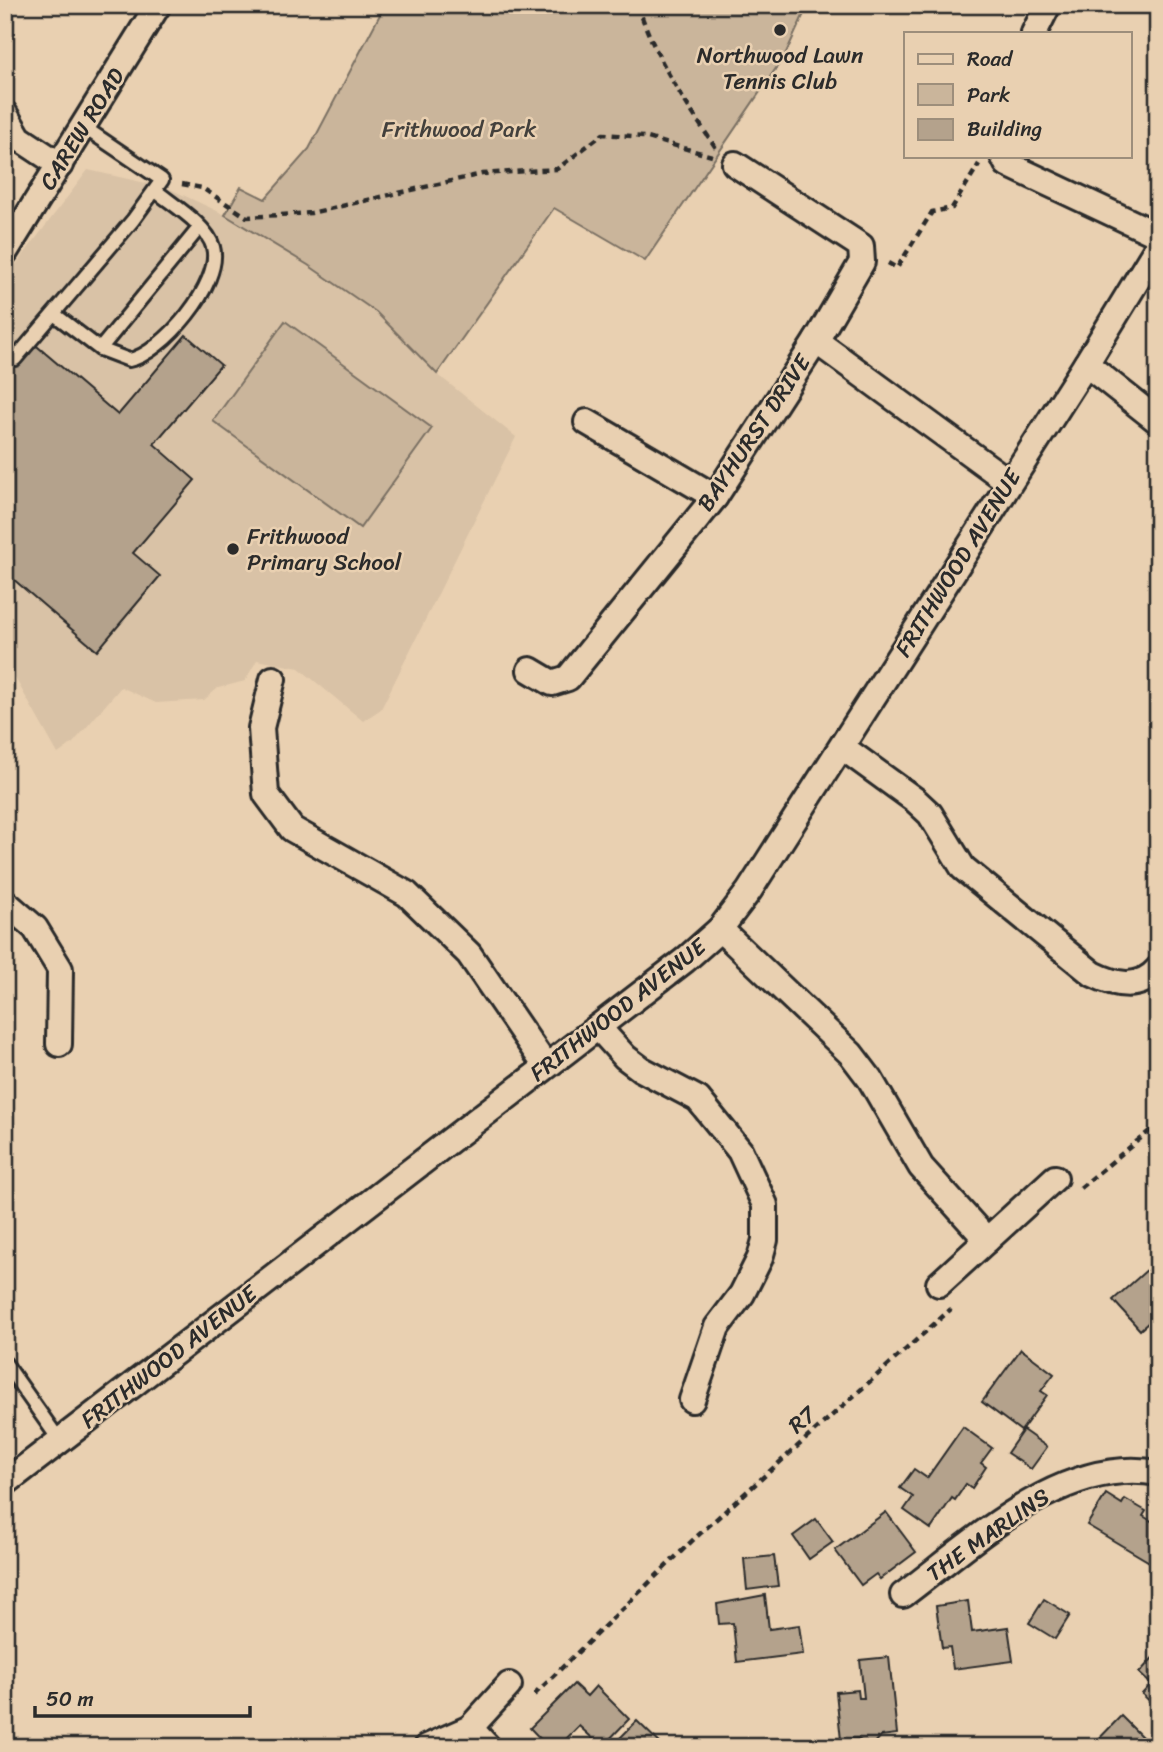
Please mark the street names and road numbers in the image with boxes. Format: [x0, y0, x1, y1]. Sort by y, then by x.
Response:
street label: CAREW ROAD [28, 59, 136, 198]
street label: BAYHURST DRIVE [686, 345, 823, 520]
street label: FRITHWOOD AVENUE [883, 460, 1033, 665]
street label: FRITHWOOD AVENUE [520, 927, 717, 1093]
street label: FRITHWOOD AVENUE [71, 1274, 268, 1440]
street label: R7 [778, 1394, 827, 1444]
street label: THE MARLINS [917, 1477, 1059, 1593]

